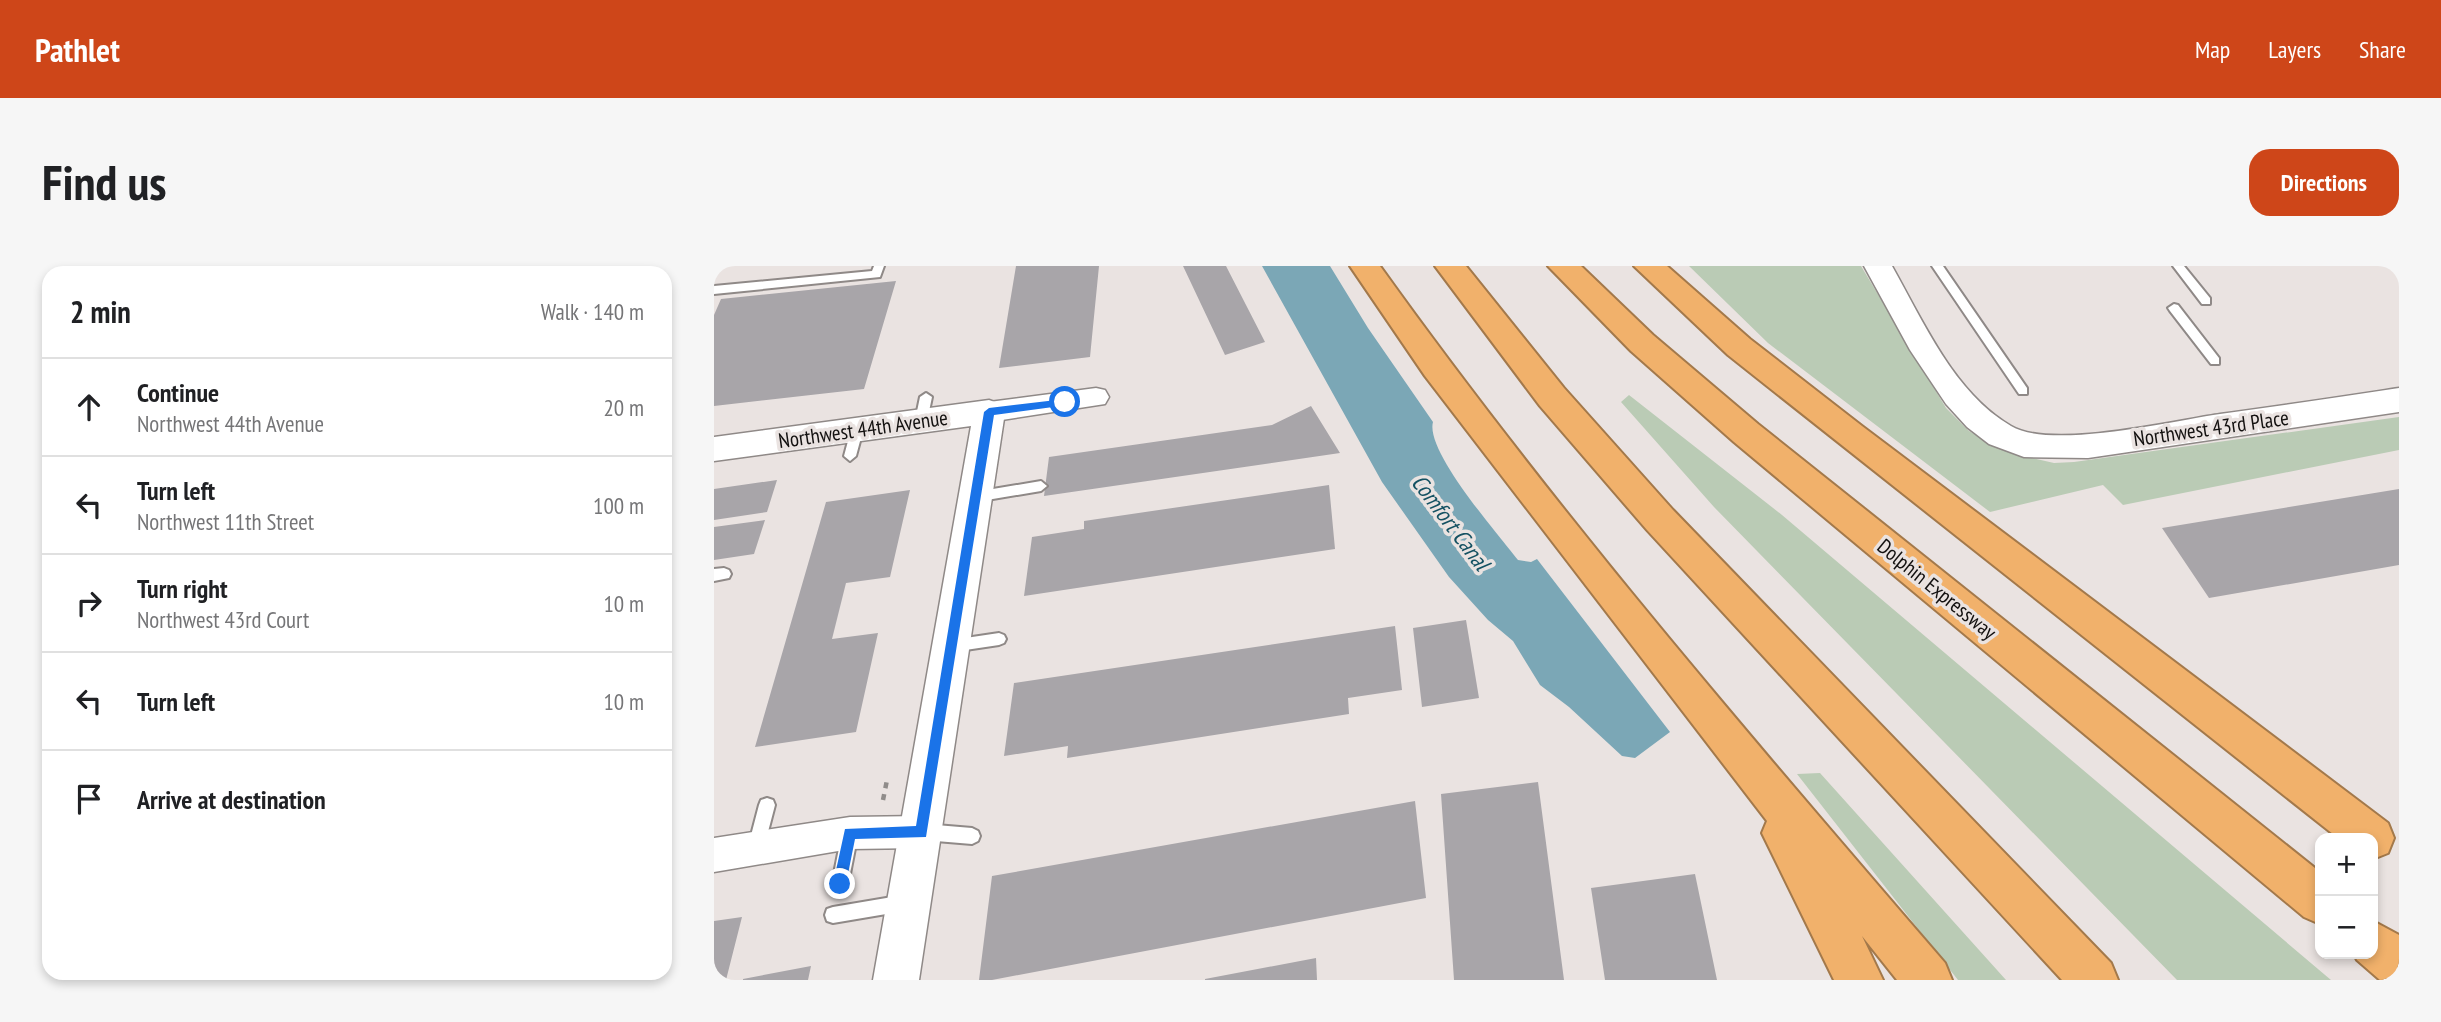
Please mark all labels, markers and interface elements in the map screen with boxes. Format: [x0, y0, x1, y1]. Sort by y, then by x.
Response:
text: Pathlet [35, 28, 120, 71]
text: Map [2195, 34, 2230, 65]
text: Layers [2268, 34, 2321, 65]
text: Share [2359, 34, 2406, 65]
button: Directions [2249, 149, 2399, 216]
text: Find us [42, 150, 166, 214]
text: 2 min [70, 292, 131, 331]
text: Walk · 140 m [541, 297, 644, 326]
text: Continue [137, 376, 219, 409]
route start [1049, 386, 1080, 417]
icon: ahead [70, 388, 108, 426]
text: 20 m [603, 393, 644, 422]
street label: Northwest 44th Avenue [777, 404, 949, 454]
street label: Northwest 43rd Place [2132, 404, 2290, 452]
text: Northwest 44th Avenue [137, 409, 324, 438]
water label: Comfort Canal [1406, 468, 1498, 578]
text: Turn left [137, 474, 215, 507]
icon: left [70, 486, 108, 524]
text: 100 m [593, 491, 644, 520]
text: Northwest 11th Street [137, 507, 314, 536]
street label: Dolphin Expressway [1872, 533, 2002, 645]
text: Turn right [137, 572, 228, 605]
icon: right [70, 584, 108, 622]
text: 10 m [603, 589, 644, 618]
text: Northwest 43rd Court [137, 605, 309, 634]
icon: left [70, 682, 108, 720]
text: Turn left [137, 685, 215, 718]
text: 10 m [603, 687, 644, 716]
icon: arrive [70, 780, 108, 818]
text: Arrive at destination [137, 783, 326, 816]
map controls [2315, 833, 2378, 959]
button: + [2315, 833, 2378, 896]
route end [824, 868, 855, 899]
button: − [2315, 896, 2378, 959]

